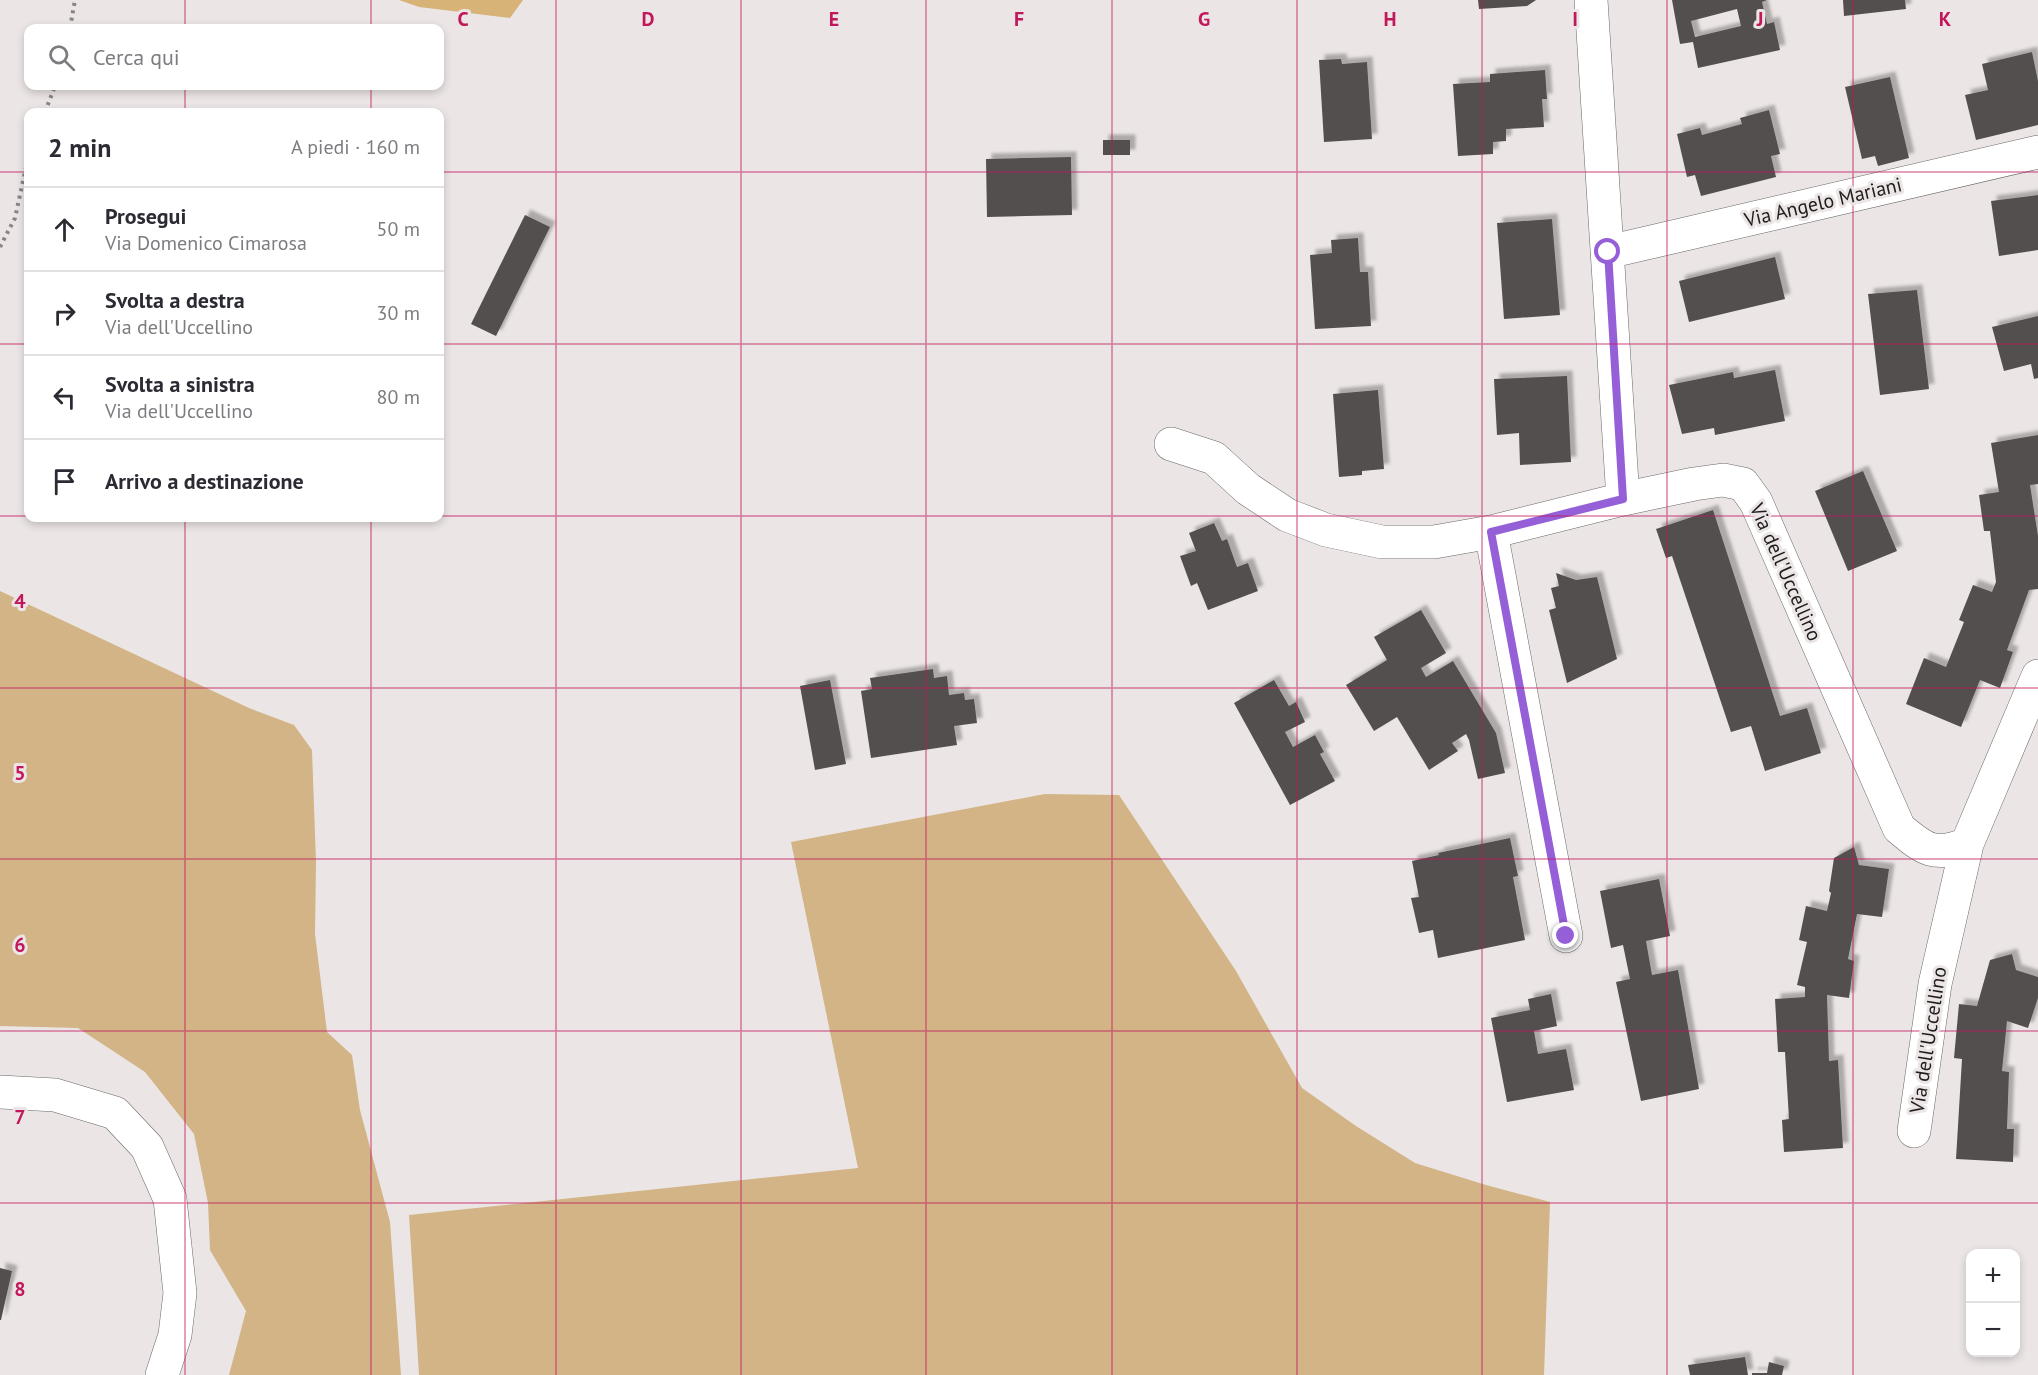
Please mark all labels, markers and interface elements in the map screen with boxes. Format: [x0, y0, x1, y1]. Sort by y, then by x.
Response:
text: C [457, 6, 469, 32]
text: D [642, 6, 655, 32]
text: E [829, 6, 839, 32]
text: F [1014, 6, 1024, 32]
text: G [1198, 6, 1210, 32]
text: H [1383, 6, 1397, 32]
text: I [1572, 6, 1578, 32]
text: J [1756, 6, 1763, 32]
text: K [1939, 6, 1952, 32]
search box [24, 24, 444, 90]
icon: search [45, 41, 78, 74]
text: Cerca qui [93, 43, 180, 71]
text: 2 min [48, 131, 111, 164]
text: A piedi · 160 m [291, 134, 420, 160]
street label: Via Angelo Mariani [1741, 171, 1904, 233]
text: Prosegui [105, 202, 186, 230]
icon: ahead [48, 213, 81, 246]
text: 50 m [377, 216, 420, 242]
text: Via Domenico Cimarosa [105, 230, 307, 256]
route start [1594, 238, 1620, 264]
text: Svolta a destra [105, 286, 245, 314]
icon: right [48, 297, 81, 330]
text: 30 m [377, 300, 420, 326]
text: Via dell'Uccellino [105, 314, 253, 340]
text: Svolta a sinistra [105, 370, 255, 398]
icon: left [48, 381, 81, 414]
text: 80 m [377, 384, 420, 410]
text: Via dell'Uccellino [105, 398, 253, 424]
icon: arrive [48, 465, 81, 498]
text: Arrivo a destinazione [105, 467, 304, 495]
street label: Via dell'Uccellino [1744, 498, 1828, 645]
text: 4 [14, 588, 26, 614]
text: 5 [14, 760, 26, 786]
route end [1552, 922, 1578, 948]
text: 6 [14, 932, 26, 958]
street label: Via dell'Uccellino [1903, 965, 1952, 1116]
text: 7 [14, 1104, 26, 1130]
map controls [1966, 1249, 2020, 1357]
button: + [1966, 1249, 2020, 1303]
text: 8 [14, 1276, 26, 1302]
button: − [1966, 1303, 2020, 1357]

